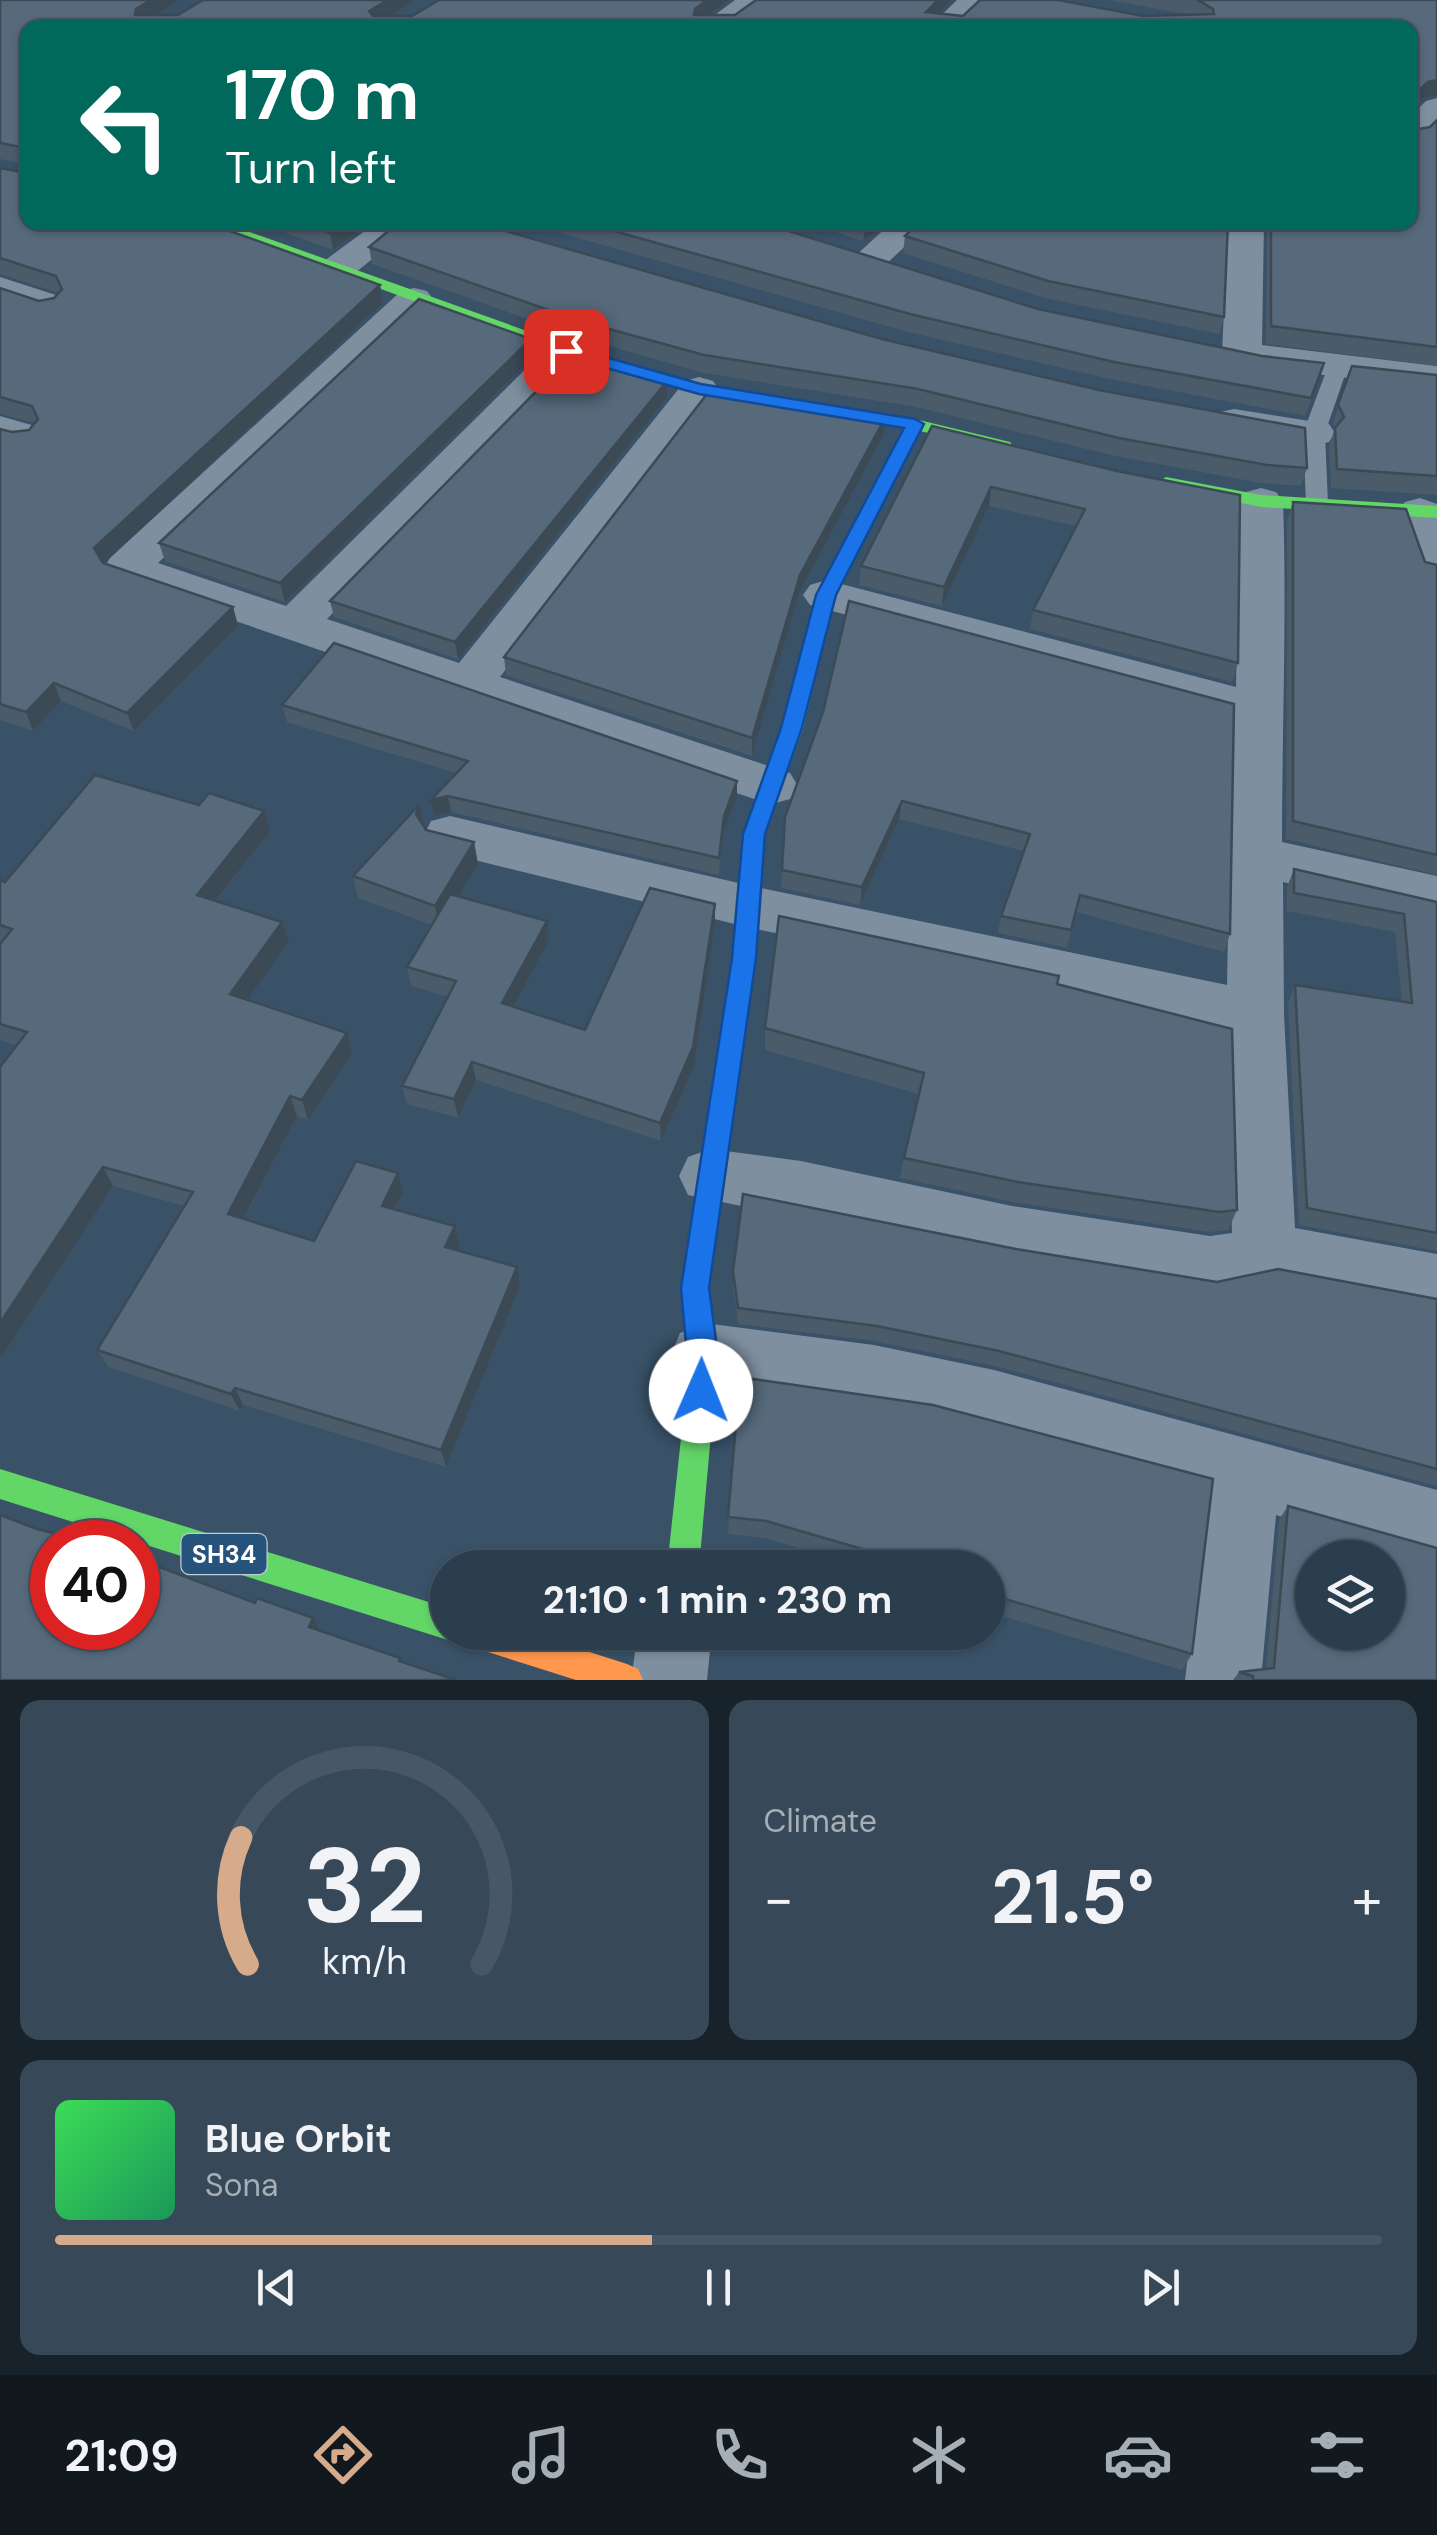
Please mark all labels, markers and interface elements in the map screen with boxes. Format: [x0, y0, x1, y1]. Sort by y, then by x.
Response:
text: 170 m [225, 50, 419, 141]
icon: left [60, 60, 190, 190]
text: Turn left [225, 138, 397, 197]
pin [524, 309, 609, 394]
icon: arrive [539, 324, 594, 379]
position arrow [649, 1339, 753, 1443]
speed limit sign: 40 [30, 1520, 160, 1650]
road number: SH34 [182, 1534, 266, 1574]
map controls [1295, 1540, 1405, 1650]
button: layers [1295, 1540, 1405, 1650]
text: 21:10 · 1 min · 230 m [543, 1575, 892, 1625]
text: Climate [764, 1800, 877, 1842]
text: 32 [303, 1819, 426, 1954]
text: 21.5° [991, 1849, 1154, 1946]
text: − [764, 1863, 794, 1935]
text: + [1352, 1863, 1382, 1935]
text: km/h [322, 1939, 406, 1985]
text: Blue Orbit [205, 2114, 392, 2164]
text: Sona [205, 2164, 278, 2206]
icon: previous [249, 2260, 304, 2315]
icon: pause [691, 2260, 746, 2315]
icon: next [1133, 2260, 1188, 2315]
icon: directions [308, 2420, 378, 2490]
icon: music [506, 2420, 576, 2490]
icon: phone [705, 2420, 775, 2490]
icon: climate [904, 2420, 974, 2490]
icon: car [1103, 2420, 1173, 2490]
icon: filters [1302, 2420, 1372, 2490]
text: 21:09 [64, 2426, 179, 2485]

